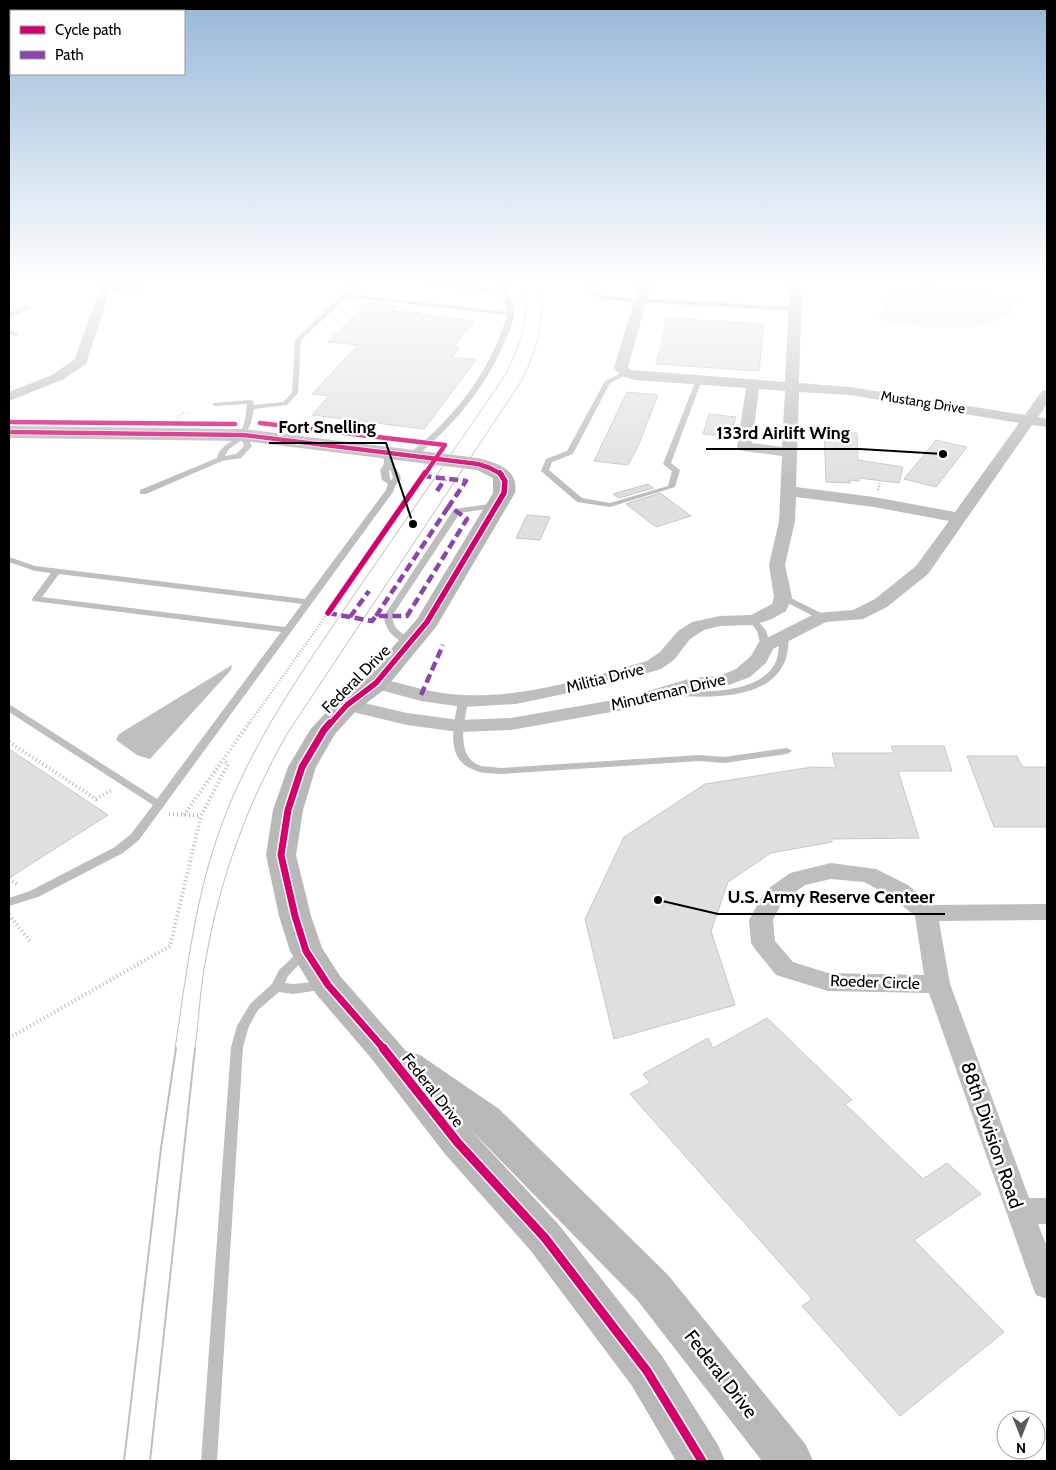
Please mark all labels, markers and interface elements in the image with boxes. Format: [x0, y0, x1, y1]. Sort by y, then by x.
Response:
legend [10, 10, 185, 75]
text: Cycle path [55, 21, 121, 39]
text: Path [55, 46, 84, 64]
street label: Mustang Drive [880, 386, 966, 418]
callout: Fort Snelling [269, 410, 386, 443]
text: Fort Snelling [278, 416, 376, 438]
callout: 133rd Airlift Wing [706, 416, 860, 449]
text: 133rd Airlift Wing [716, 422, 850, 444]
street label: Federal Drive [318, 641, 394, 717]
street label: Militia Drive [564, 659, 646, 697]
street label: Minuteman Drive [609, 670, 727, 714]
callout: U.S. Army Reserve Centeer [718, 881, 945, 914]
text: U.S. Army Reserve Centeer [727, 886, 935, 908]
street label: Roeder Circle [830, 971, 920, 993]
street label: Federal Drive [398, 1049, 468, 1131]
street label: 88th Division Road [956, 1059, 1028, 1211]
street label: Federal Drive [679, 1325, 763, 1423]
north arrow [996, 1410, 1046, 1460]
text: N [1016, 1439, 1026, 1457]

